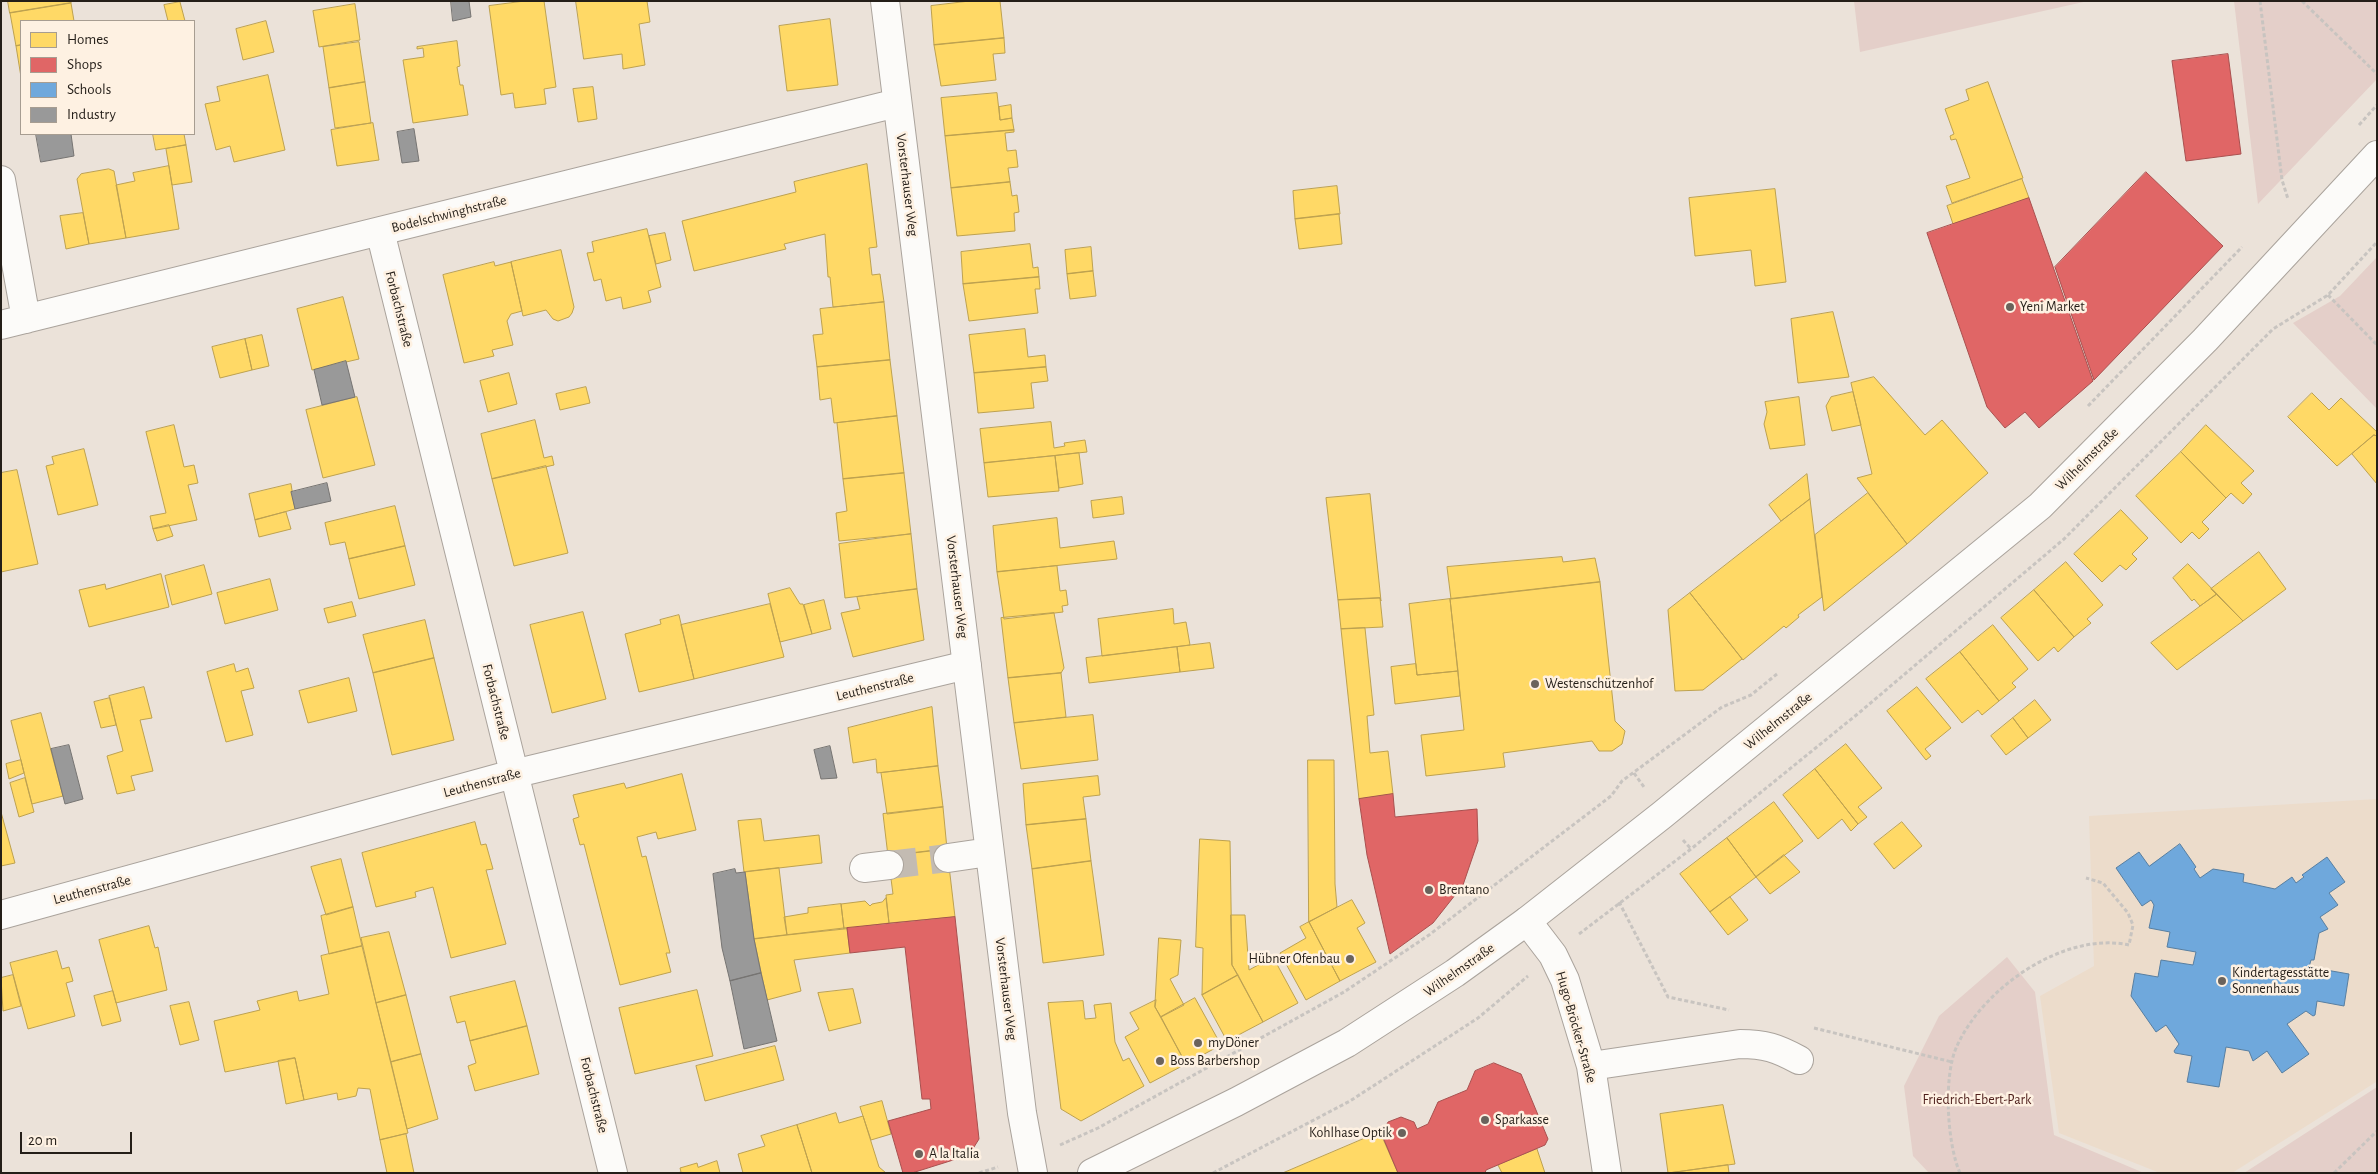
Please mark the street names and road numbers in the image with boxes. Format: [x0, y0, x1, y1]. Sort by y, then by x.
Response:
street label: Vorsterhauser Weg [892, 133, 922, 237]
street label: Bodelschwinghstraße [390, 192, 508, 236]
street label: Forbachstraße [381, 269, 417, 349]
street label: Wilhelmstraße [2052, 424, 2122, 494]
street label: Vorsterhauser Weg [942, 535, 972, 639]
street label: Forbachstraße [478, 662, 514, 742]
street label: Leuthenstraße [834, 669, 916, 705]
street label: Wilhelmstraße [1741, 689, 1815, 753]
street label: Leuthenstraße [442, 765, 522, 801]
street label: Leuthenstraße [52, 872, 132, 908]
street label: Vorsterhauser Weg [991, 937, 1021, 1041]
street label: Wilhelmstraße [1420, 939, 1498, 1001]
street label: Hugo-Bröcker-Straße [1552, 969, 1600, 1085]
street label: Forbachstraße [576, 1055, 612, 1135]

